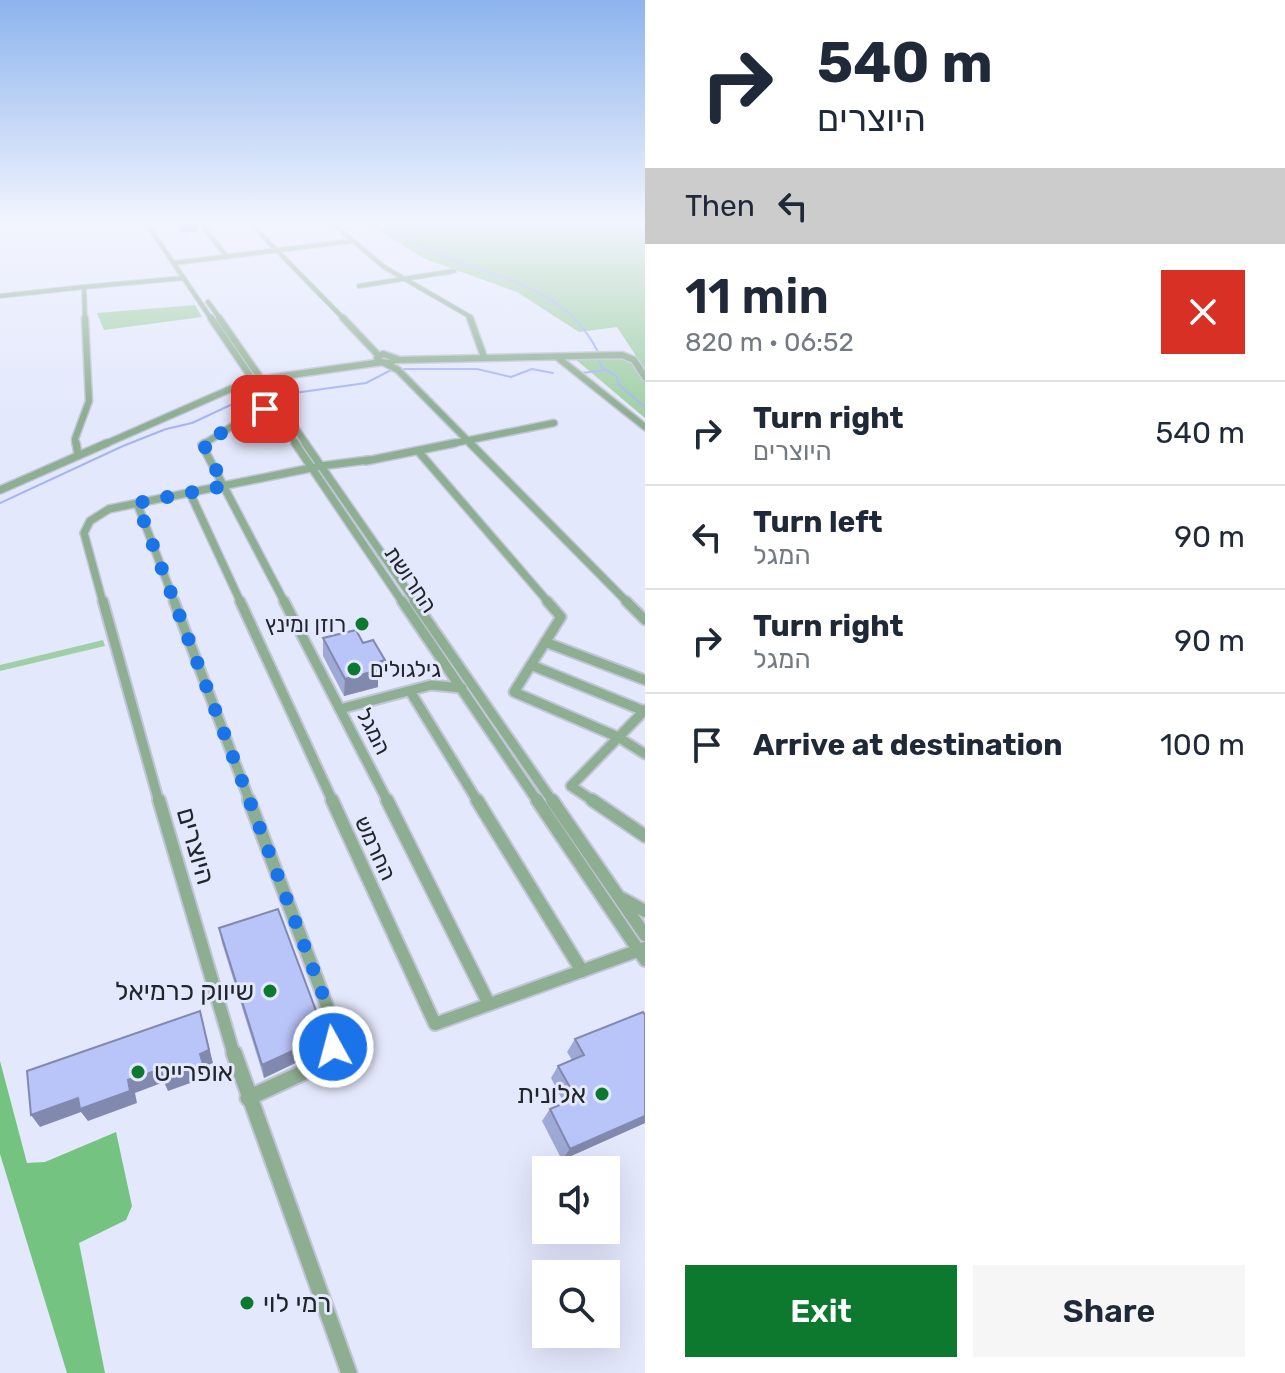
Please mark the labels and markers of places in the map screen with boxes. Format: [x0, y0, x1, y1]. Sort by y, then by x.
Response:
pin [231, 375, 299, 443]
place label: רוזן ומינץ [265, 611, 346, 638]
marker: רוזן ומינץ [353, 615, 371, 633]
place label: גילגולים [370, 656, 441, 683]
marker: גילגולים [345, 660, 363, 678]
place label: שיווק כרמיאל [115, 976, 254, 1007]
marker: שיווק כרמיאל [261, 982, 279, 1000]
place label: אופרייט [154, 1057, 233, 1088]
marker: אופרייט [129, 1063, 147, 1081]
place label: אלונית [517, 1079, 586, 1110]
marker: אלונית [593, 1085, 611, 1103]
place label: רמי לוי [263, 1288, 331, 1319]
marker: רמי לוי [238, 1294, 256, 1312]

